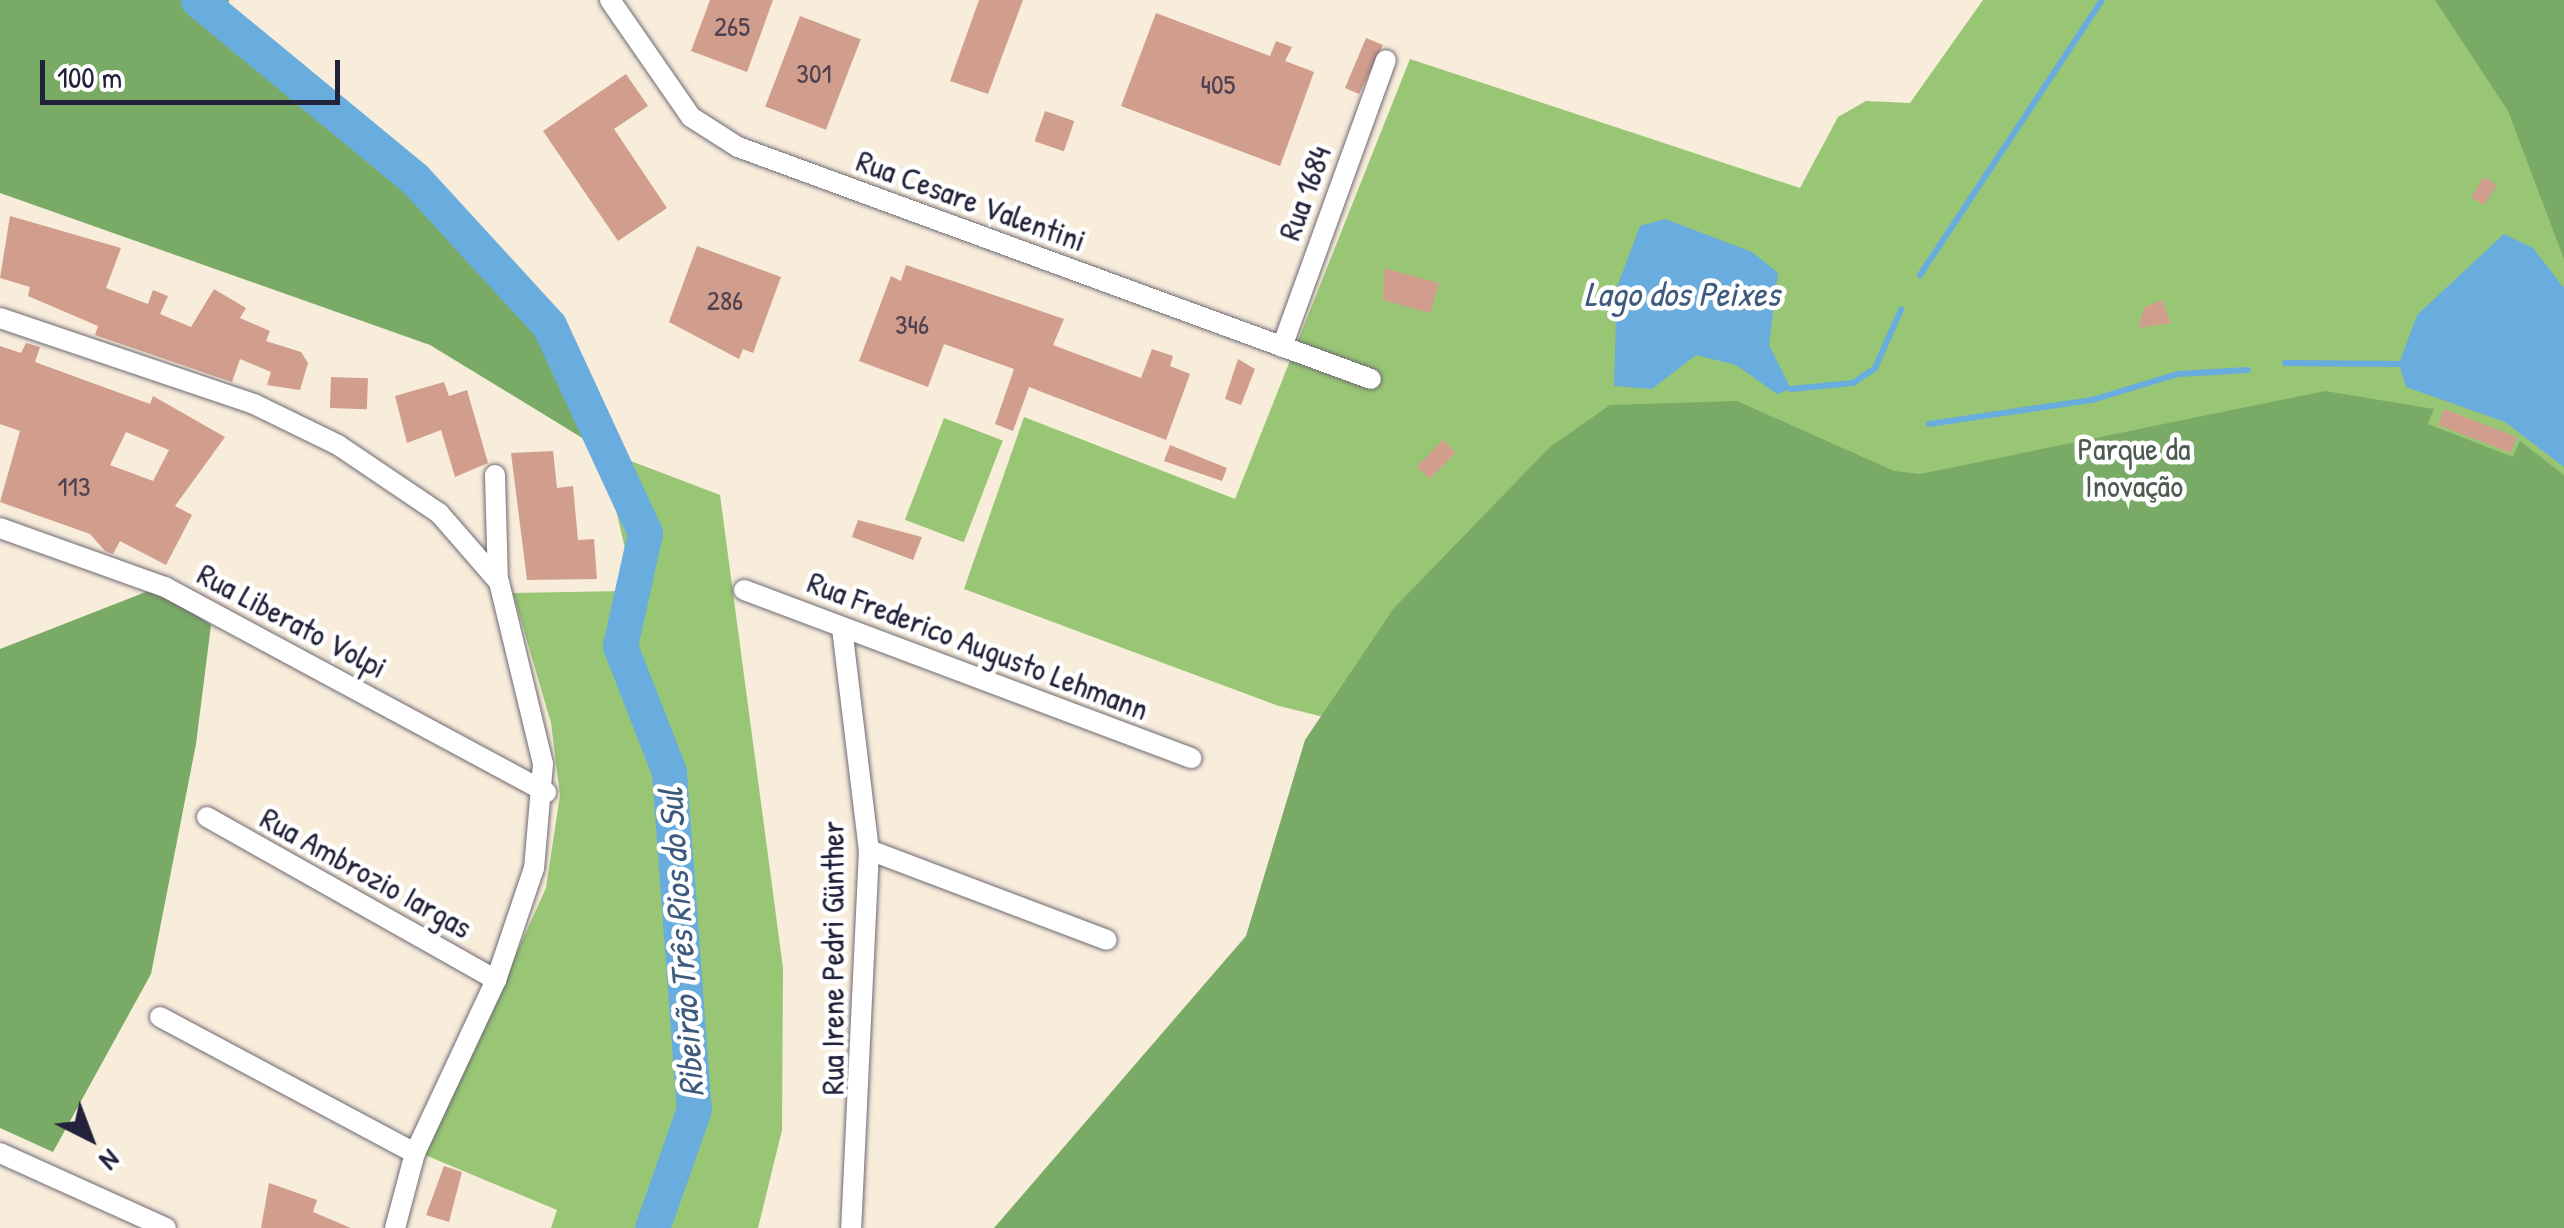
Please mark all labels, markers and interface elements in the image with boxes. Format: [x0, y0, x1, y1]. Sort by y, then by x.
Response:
house number: 265 [714, 9, 750, 43]
scale bar [45, 40, 345, 102]
house number: 301 [796, 56, 832, 90]
text: 100 m [57, 57, 122, 97]
house number: 405 [1201, 67, 1235, 101]
street label: Rua 1684 [1270, 141, 1340, 245]
street label: Rua Cesare Valentini [851, 142, 1091, 260]
water label: Lago dos Peixes [1584, 273, 1780, 315]
house number: 286 [707, 283, 743, 317]
house number: 346 [895, 307, 929, 341]
park label: Parque da Inovação [2078, 431, 2190, 506]
house number: 113 [58, 469, 90, 503]
street label: Rua Liberato Volpi [191, 555, 393, 687]
street label: Rua Frederico Augusto Lehmann [802, 563, 1154, 729]
water label: Ribeirão Três Rios do Sul [649, 787, 713, 1099]
street label: Rua Ambrozio Iargas [254, 799, 478, 947]
street label: Rua Irene Pedri Günther [814, 821, 852, 1095]
north arrow [40, 1088, 140, 1188]
text: N [92, 1141, 128, 1179]

